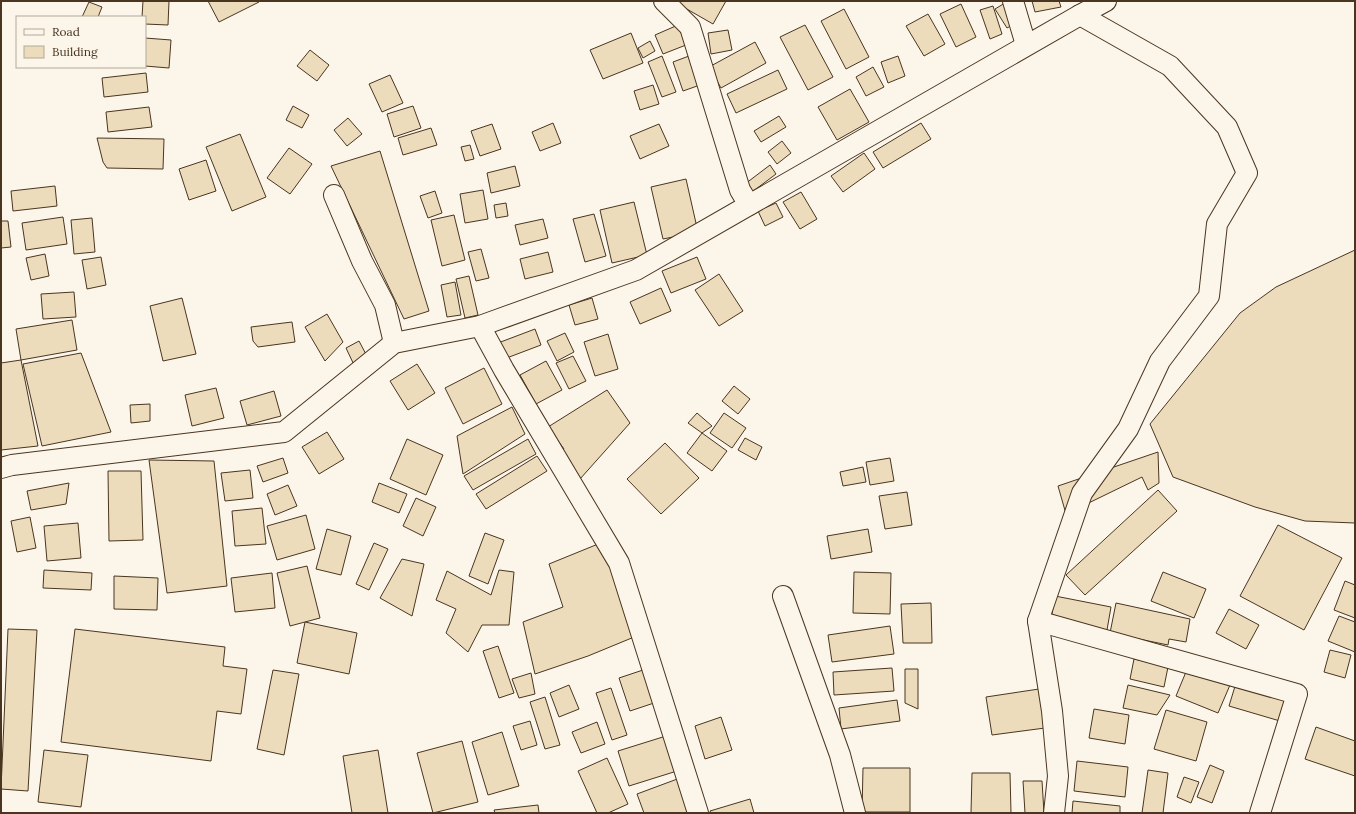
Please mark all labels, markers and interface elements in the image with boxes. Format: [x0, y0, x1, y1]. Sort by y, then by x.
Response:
legend [16, 16, 146, 68]
text: Road [52, 24, 80, 39]
text: Building [52, 44, 98, 59]

